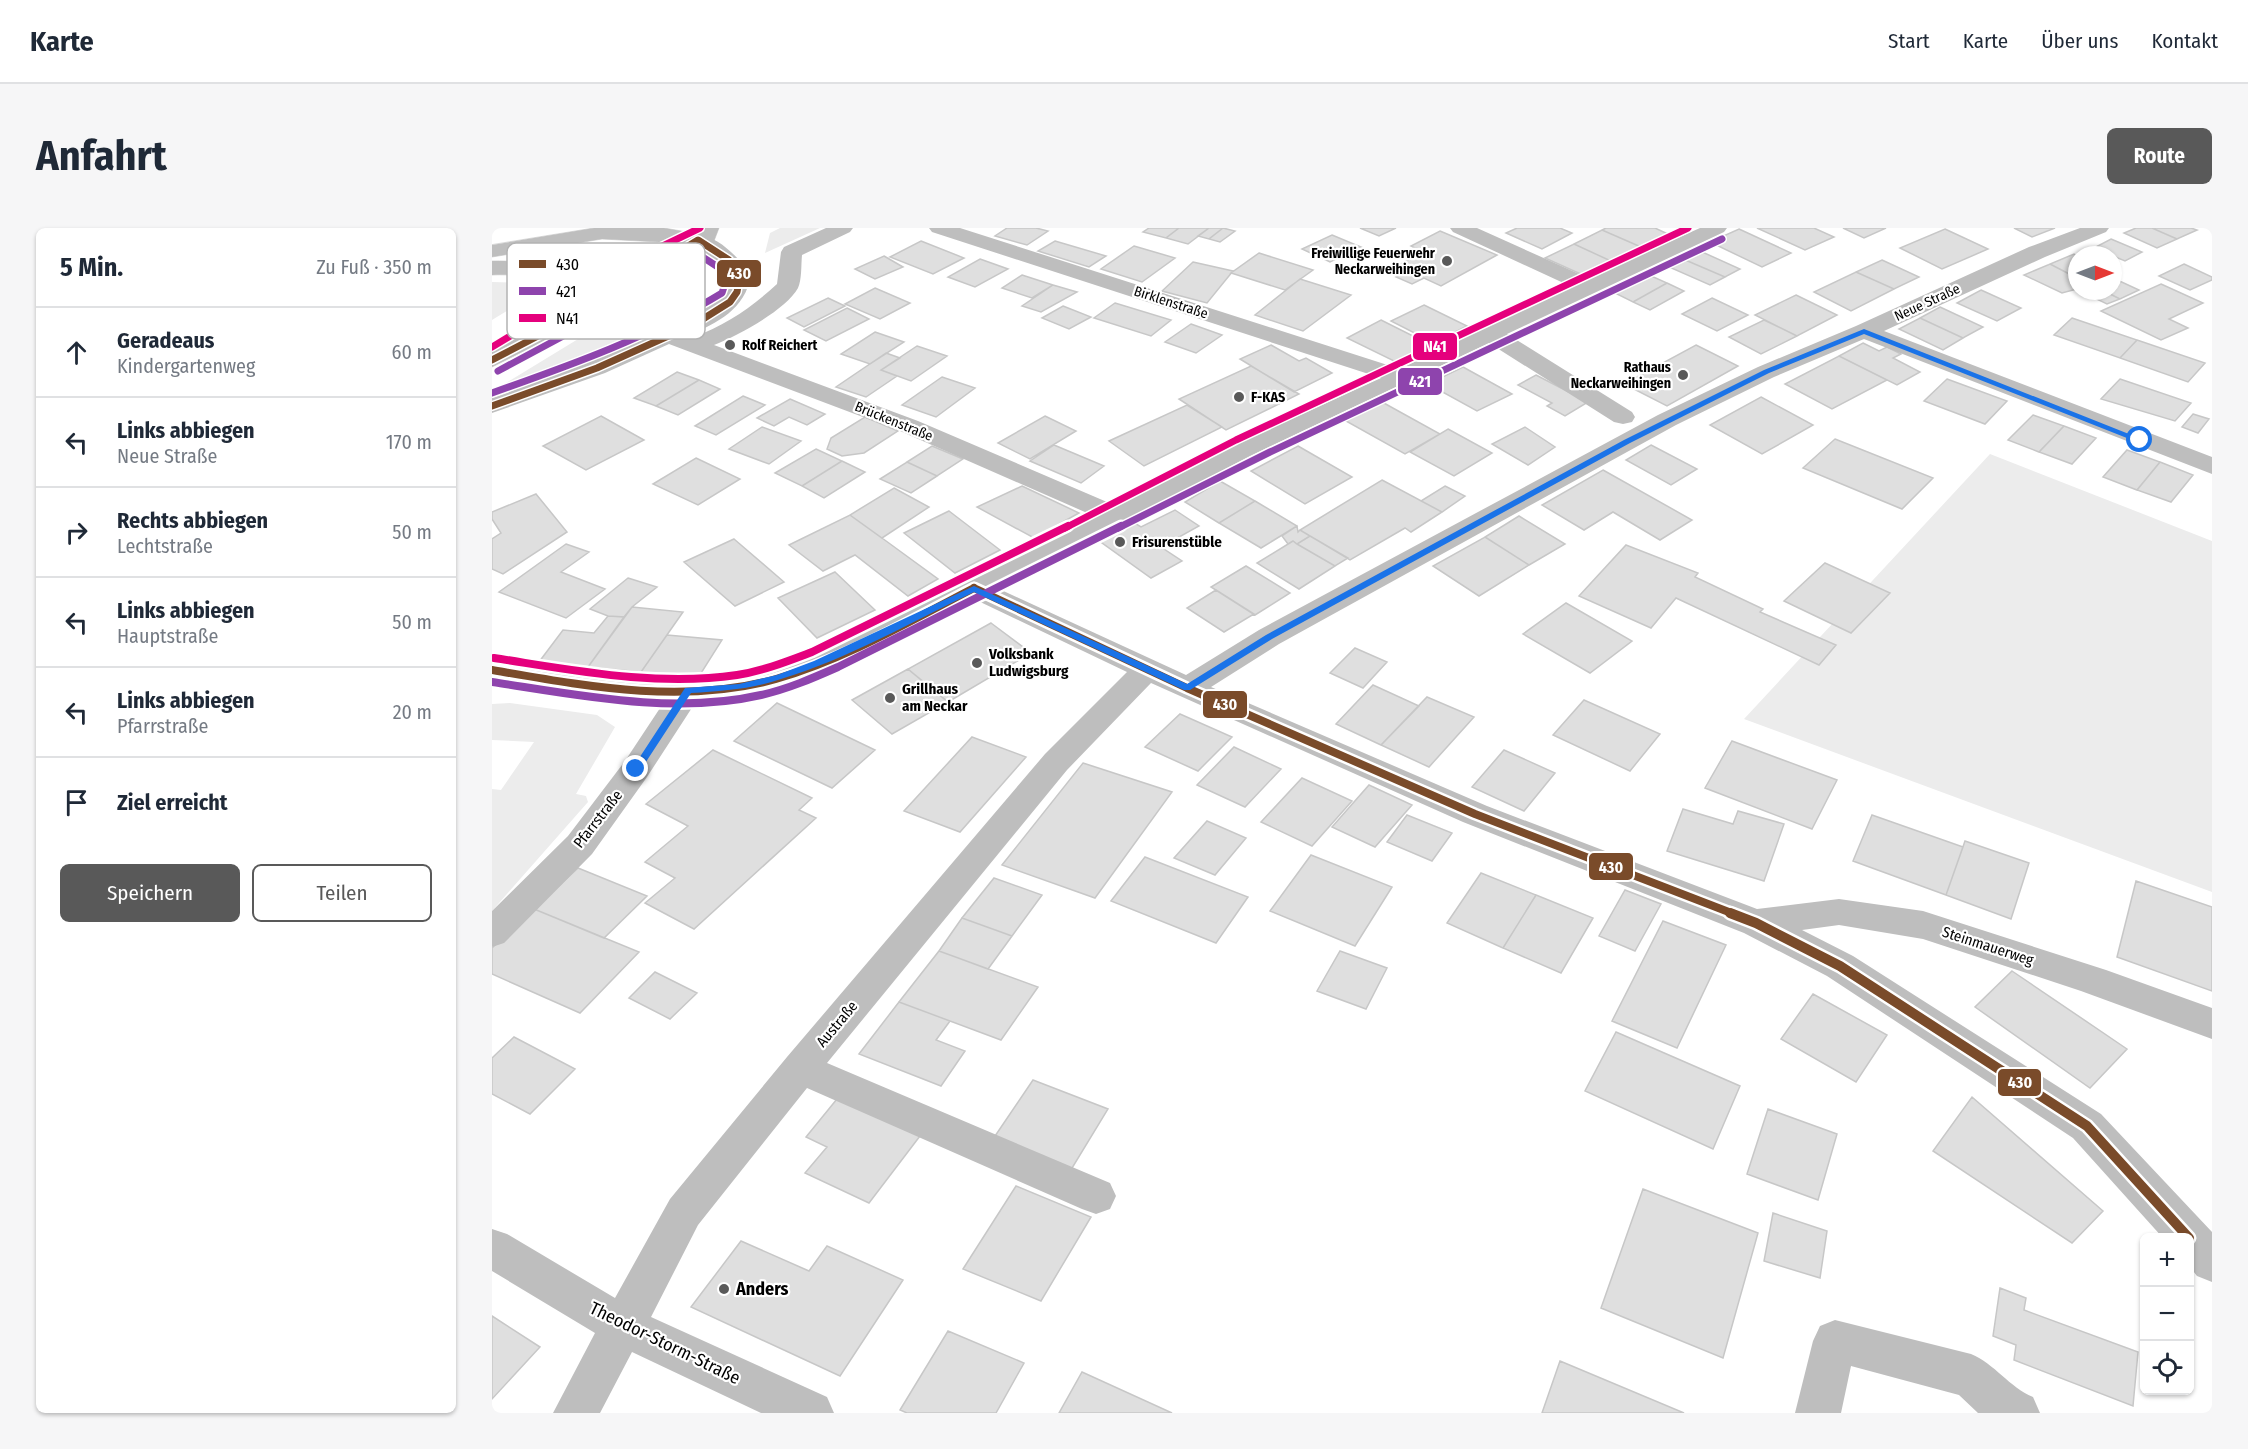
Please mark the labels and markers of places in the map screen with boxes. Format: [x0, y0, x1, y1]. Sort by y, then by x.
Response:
place label: Freiwillige Feuerwehr Neckarweihingen [1311, 245, 1436, 278]
marker: Freiwillige Feuerwehr Neckarweihingen [1440, 254, 1454, 268]
place label: Rolf Reichert [742, 337, 819, 354]
marker: Rolf Reichert [723, 338, 737, 352]
place label: Rathaus Neckarweihingen [1571, 359, 1671, 392]
marker: Rathaus Neckarweihingen [1676, 368, 1690, 382]
place label: F-KAS [1251, 389, 1285, 406]
marker: F-KAS [1232, 390, 1246, 404]
place label: Frisurenstüble [1132, 533, 1222, 551]
marker: Frisurenstüble [1113, 535, 1127, 549]
place label: Volksbank Ludwigsburg [988, 645, 1069, 680]
marker: Volksbank Ludwigsburg [970, 656, 984, 670]
place label: Grillhaus am Neckar [902, 680, 968, 715]
marker: Grillhaus am Neckar [883, 691, 897, 705]
place label: Anders [735, 1278, 789, 1300]
marker: Anders [717, 1282, 731, 1296]

